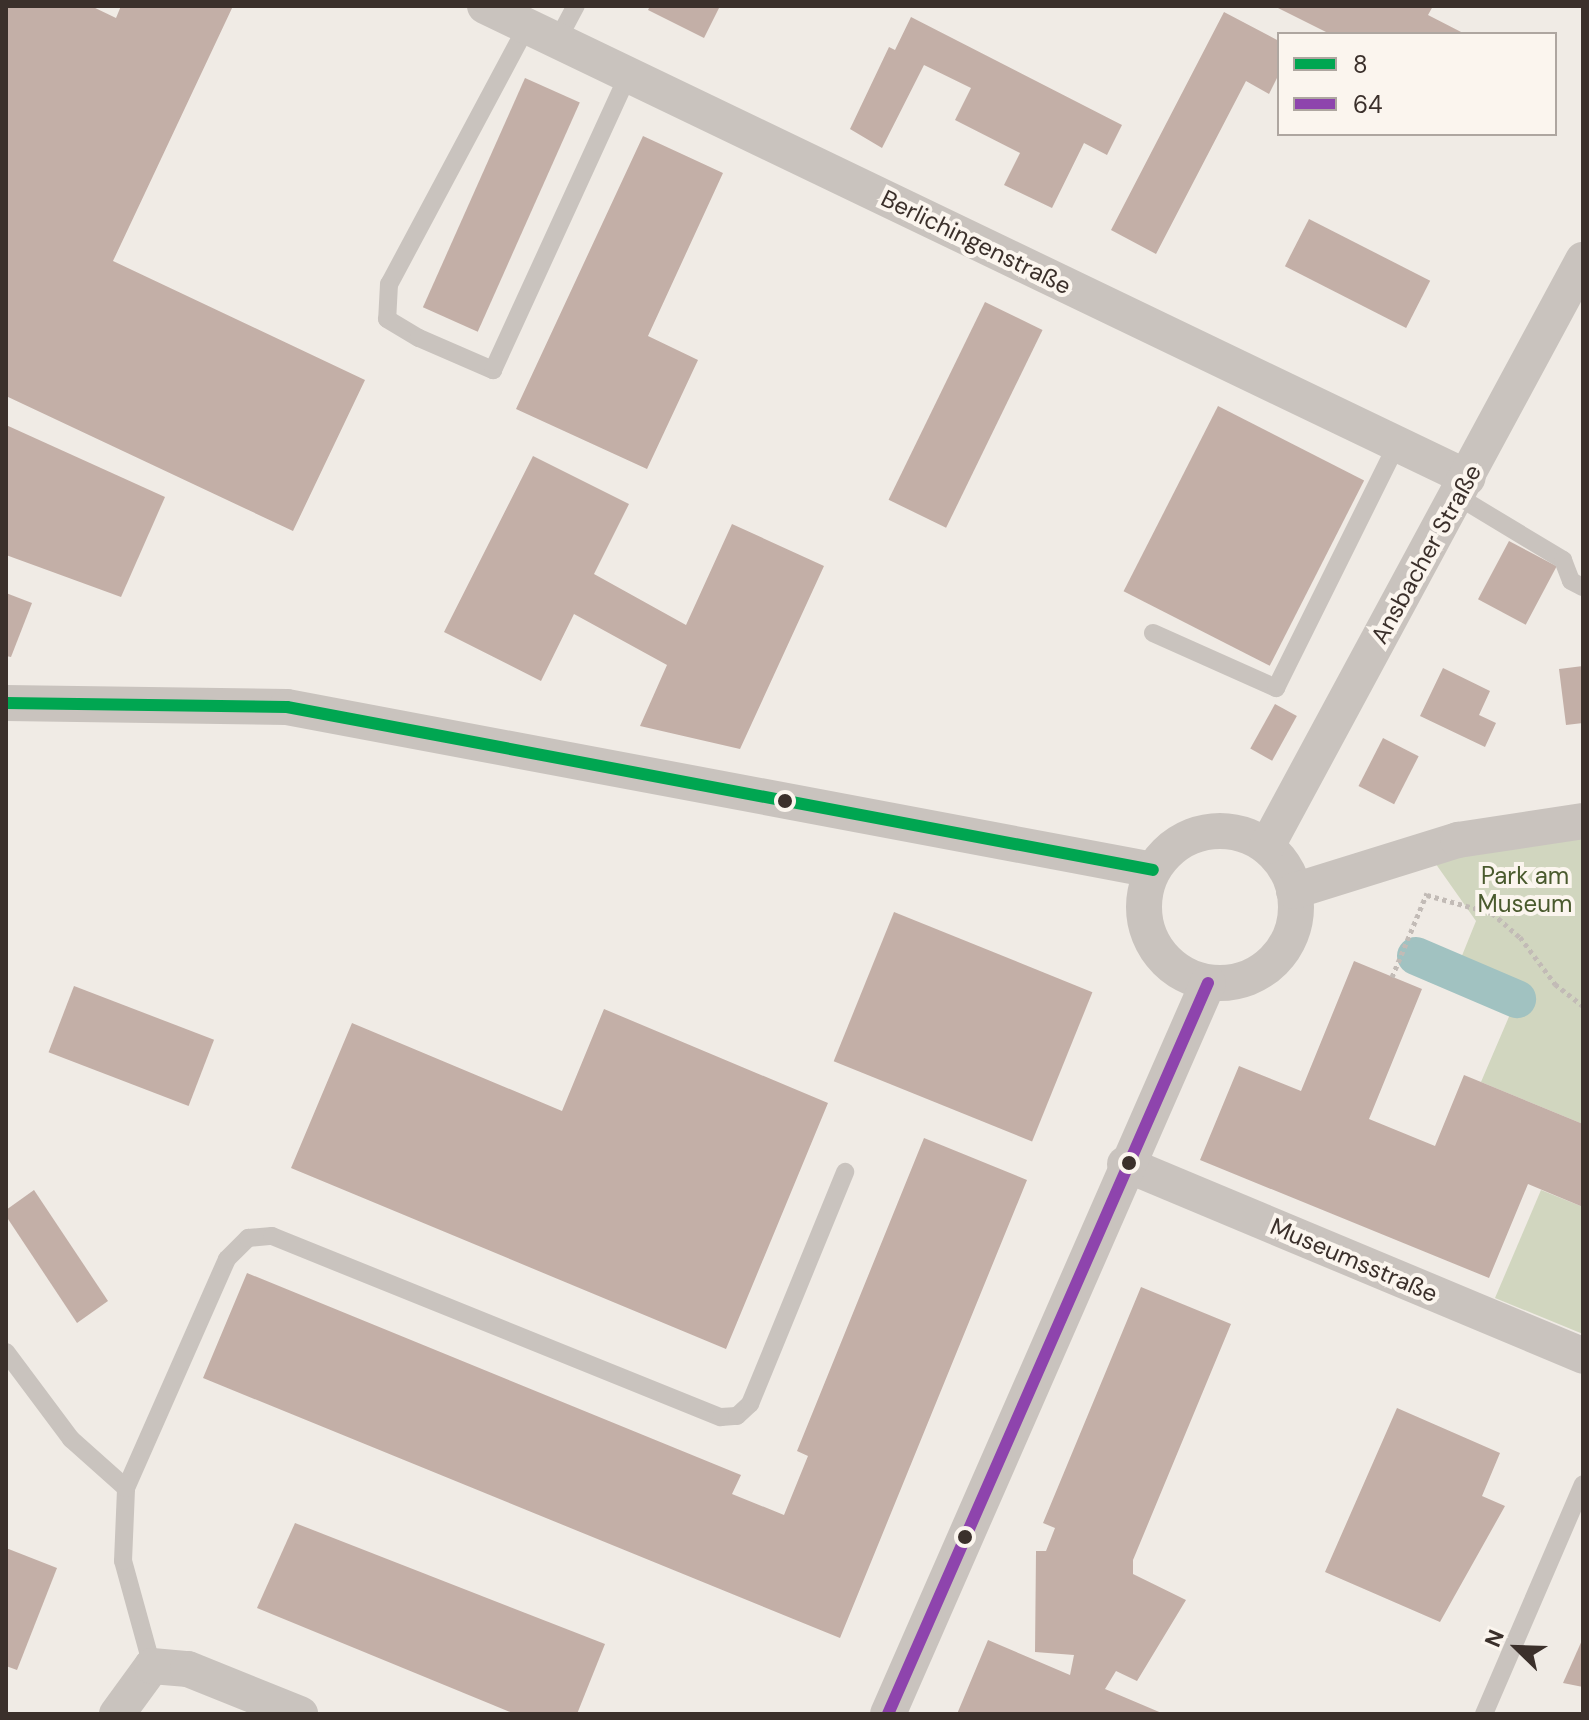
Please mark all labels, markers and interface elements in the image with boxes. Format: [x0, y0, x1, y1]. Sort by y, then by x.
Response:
legend [1277, 32, 1557, 136]
text: 8 [1353, 49, 1368, 80]
text: 64 [1353, 89, 1383, 120]
street label: Berlichingenstraße [876, 184, 1076, 300]
street label: Ansbacher Straße [1365, 459, 1487, 649]
unlabelled marker [777, 793, 793, 809]
park label: Park am Museum [1478, 862, 1572, 918]
unlabelled marker [1121, 1155, 1137, 1171]
street label: Museumsstraße [1266, 1212, 1442, 1308]
unlabelled marker [957, 1529, 973, 1545]
north arrow [1477, 1608, 1557, 1688]
text: N [1478, 1625, 1511, 1651]

